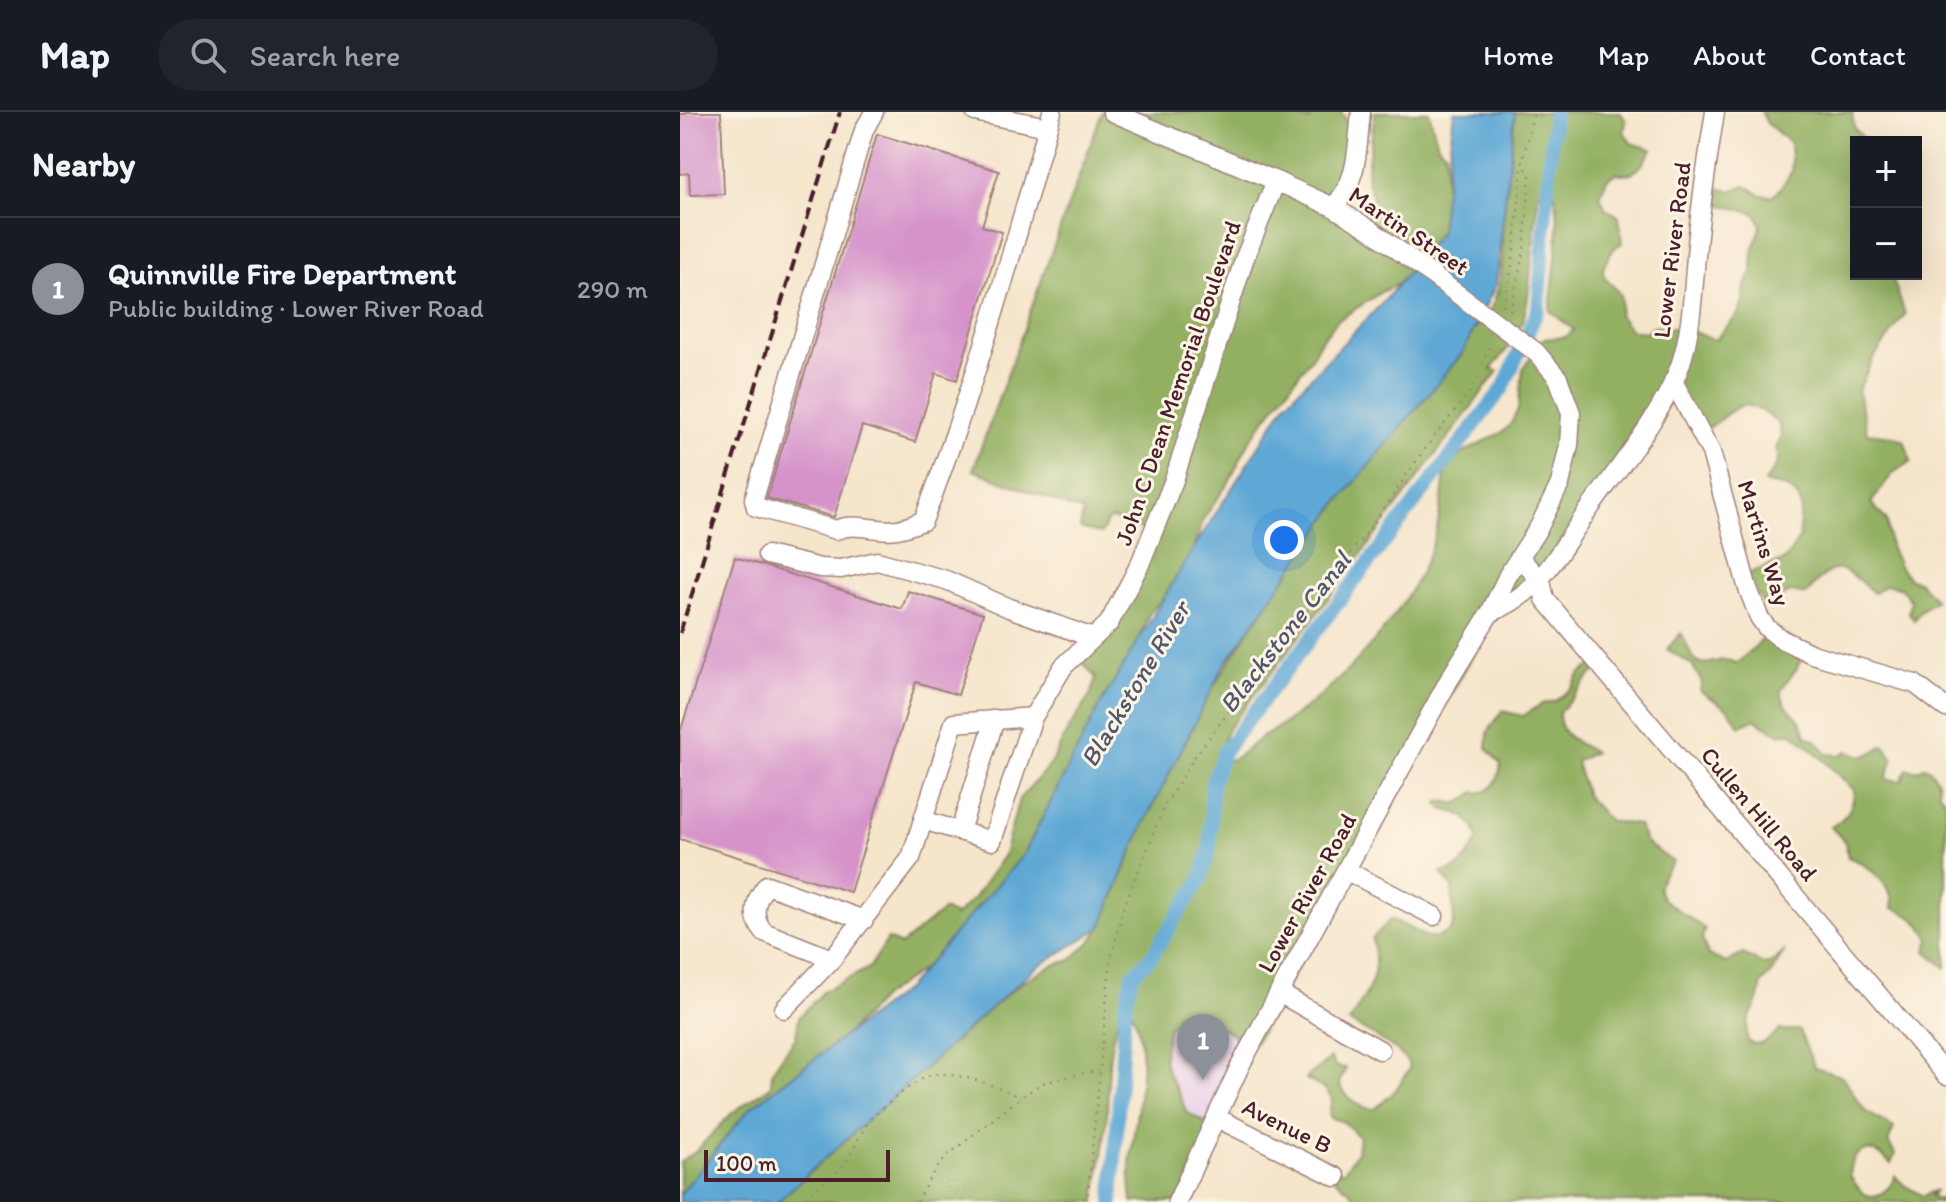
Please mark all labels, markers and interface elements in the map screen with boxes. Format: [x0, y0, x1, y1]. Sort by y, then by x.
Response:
search box [158, 19, 718, 91]
text: Map [40, 32, 110, 78]
icon: search [186, 33, 230, 77]
text: Search here [250, 37, 400, 74]
text: Home [1483, 38, 1554, 72]
text: Map [1598, 38, 1649, 72]
text: About [1693, 38, 1766, 72]
text: Contact [1810, 38, 1906, 72]
map controls [1850, 136, 1922, 280]
button: + [1850, 136, 1922, 208]
text: Nearby [32, 144, 135, 185]
street label: Lower River Road [1646, 160, 1697, 340]
street label: Martin Street [1344, 180, 1475, 281]
button: − [1850, 208, 1922, 280]
street label: John C Dean Memorial Boulevard [1108, 217, 1247, 549]
text: Quinnville Fire Department [108, 255, 456, 292]
text: 1 [52, 273, 64, 305]
text: 290 m [577, 273, 648, 305]
text: Public building · Lower River Road [108, 292, 484, 324]
street label: Martins Way [1732, 476, 1797, 609]
your location [1264, 520, 1304, 560]
water label: Blackstone Canal [1212, 544, 1359, 719]
water label: Blackstone River [1073, 593, 1199, 772]
street label: Cullen Hill Road [1695, 741, 1824, 887]
street label: Lower River Road [1251, 808, 1362, 977]
pin: 1 [1177, 1014, 1229, 1080]
street label: Avenue B [1238, 1091, 1337, 1160]
scale bar [704, 1146, 890, 1182]
text: 100 m [716, 1150, 777, 1177]

